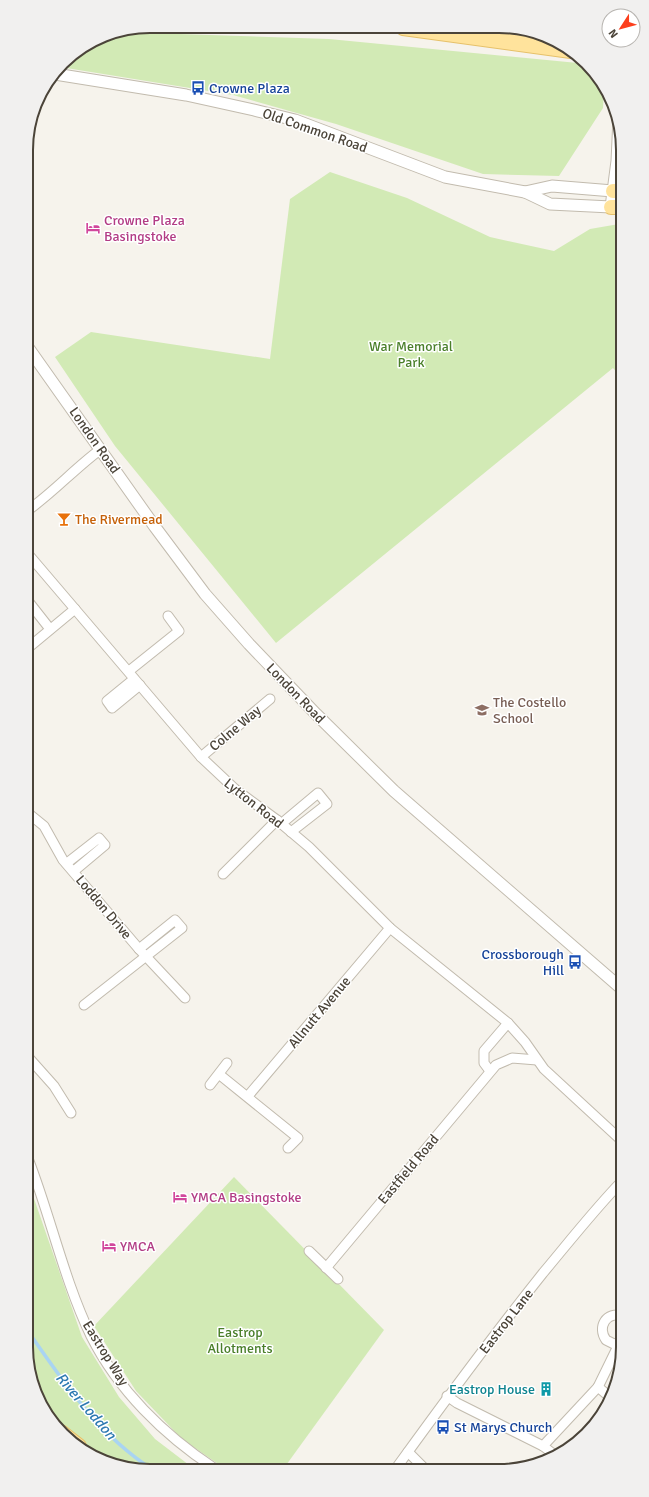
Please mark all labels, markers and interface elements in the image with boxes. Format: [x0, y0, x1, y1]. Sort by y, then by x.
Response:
north arrow [601, 8, 641, 48]
text: N [606, 27, 621, 41]
bus stop icon: Crowne Plaza [190, 80, 206, 96]
place label: Crowne Plaza [209, 80, 290, 97]
street label: Old Common Road [260, 105, 369, 156]
place label: Crowne Plaza Basingstoke [104, 212, 185, 245]
hotel icon: Crowne Plaza Basingstoke [85, 220, 101, 236]
park label: War Memorial Park [369, 338, 453, 371]
street label: London Road [65, 404, 124, 477]
bar icon: The Rivermead [56, 511, 72, 527]
place label: The Rivermead [75, 511, 163, 528]
street label: London Road [263, 660, 329, 727]
place label: The Costello School [493, 694, 566, 727]
street label: Colne Way [206, 702, 265, 755]
school or university icon: The Costello School [474, 702, 490, 718]
street label: Lytton Road [220, 775, 287, 832]
street label: Loddon Drive [72, 872, 135, 943]
place label: Crossborough Hill [482, 946, 564, 979]
bus stop icon: Crossborough Hill [567, 954, 583, 970]
street label: Allnutt Avenue [284, 973, 354, 1052]
street label: Eastfield Road [374, 1131, 442, 1208]
hotel icon: YMCA Basingstoke [172, 1189, 188, 1205]
place label: YMCA Basingstoke [191, 1189, 302, 1206]
hotel icon: YMCA [101, 1238, 117, 1254]
place label: YMCA [120, 1238, 155, 1255]
street label: Eastrop Lane [476, 1286, 537, 1357]
street label: Eastrop Way [79, 1318, 132, 1389]
park label: Eastrop Allotments [207, 1324, 273, 1357]
water label: River Loddon [52, 1369, 121, 1444]
place label: Eastrop House [449, 1381, 535, 1398]
building icon: Eastrop House [538, 1381, 554, 1397]
bus stop icon: St Marys Church [435, 1419, 451, 1435]
place label: St Marys Church [454, 1419, 552, 1436]

